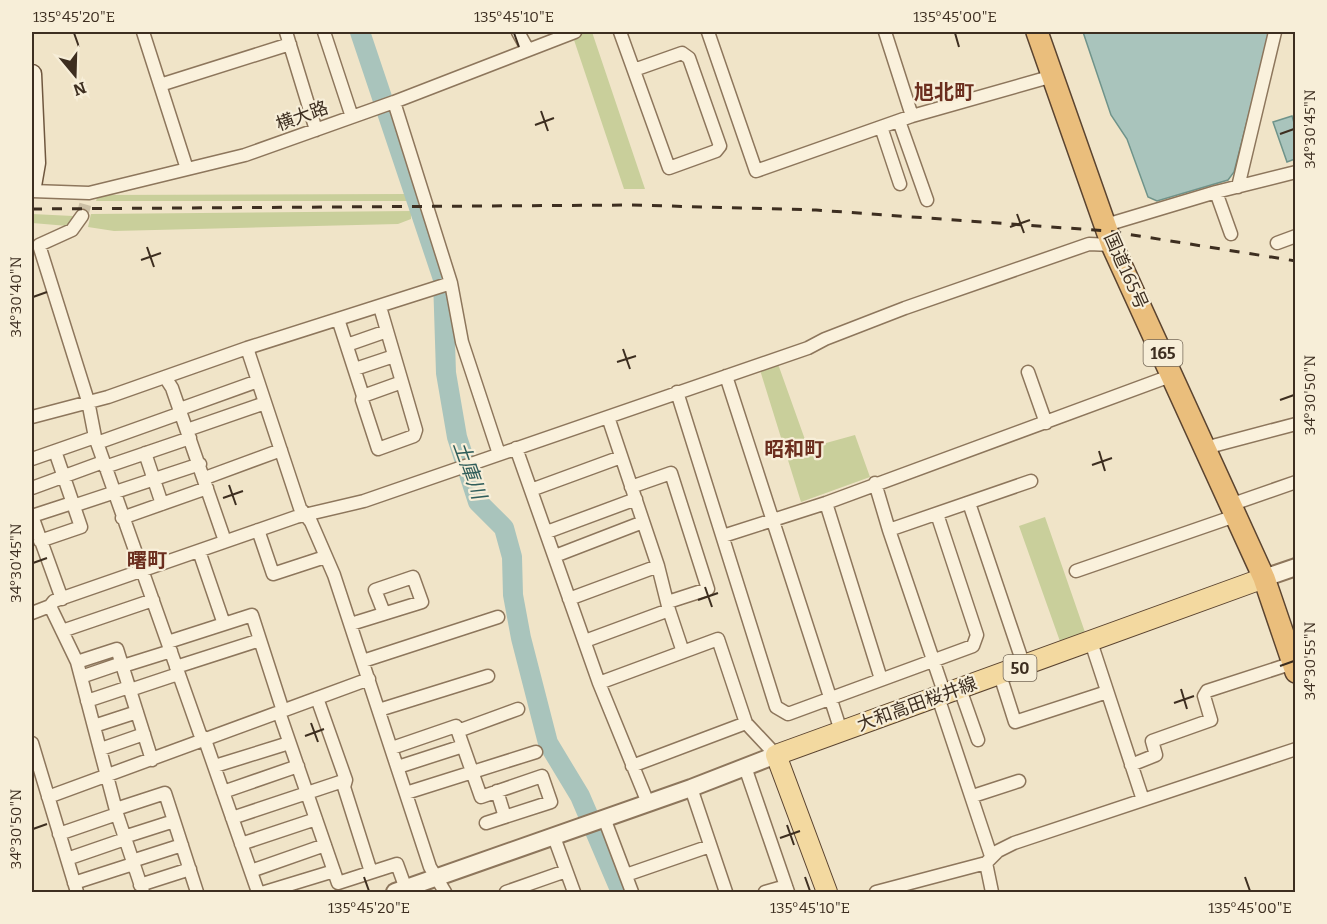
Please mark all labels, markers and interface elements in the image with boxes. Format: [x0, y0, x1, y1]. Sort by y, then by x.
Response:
text: 135°45'20"E [33, 8, 115, 26]
text: 135°45'10"E [474, 8, 554, 26]
text: 135°45'00"E [913, 8, 997, 26]
north arrow [45, 45, 105, 105]
text: N [71, 78, 89, 100]
district label: 旭北町 [914, 80, 974, 104]
text: 34°30'45"N [1301, 89, 1319, 169]
street label: 横大路 [273, 96, 331, 136]
street label: 国道165号 [1099, 229, 1153, 313]
text: 34°30'40"N [7, 256, 25, 338]
road number: 165 [1144, 340, 1182, 366]
text: 34°30'50"N [1301, 355, 1319, 435]
district label: 昭和町 [764, 437, 824, 461]
water label: 土庫川 [448, 438, 492, 504]
text: 34°30'45"N [7, 523, 25, 603]
district label: 曙町 [127, 548, 167, 572]
text: 34°30'55"N [1301, 622, 1319, 700]
road number: 50 [1004, 655, 1036, 681]
street label: 大和高田桜井線 [854, 672, 980, 736]
text: 34°30'50"N [7, 789, 25, 869]
text: 135°45'20"E [328, 899, 410, 917]
text: 135°45'10"E [770, 899, 850, 917]
text: 135°45'00"E [1208, 899, 1292, 917]

